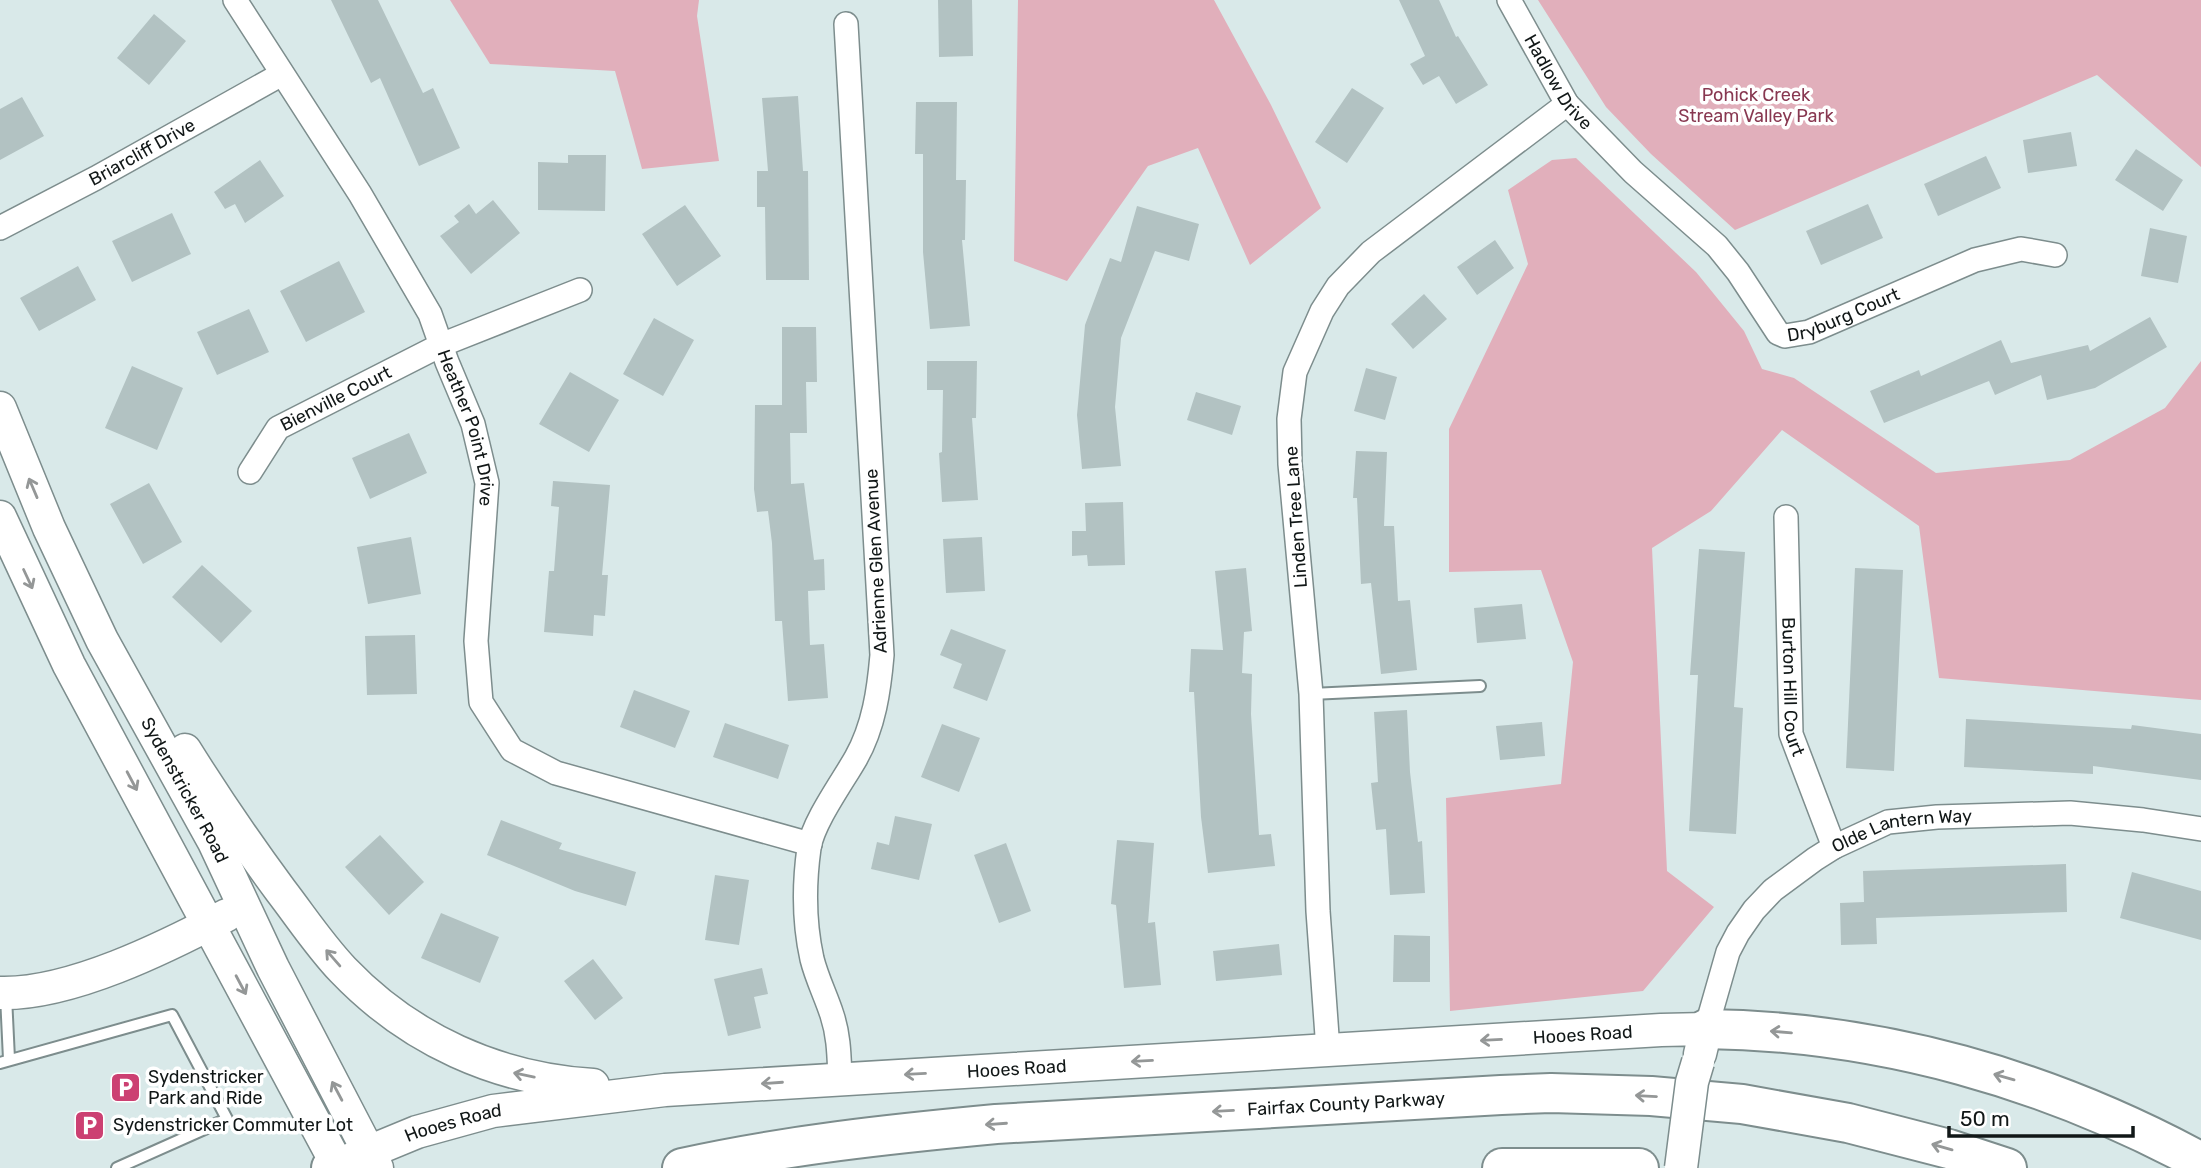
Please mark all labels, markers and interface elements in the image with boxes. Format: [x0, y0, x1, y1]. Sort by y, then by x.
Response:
street label: Hadlow Drive [1519, 31, 1597, 134]
park label: Pohick Creek Stream Valley Park [1678, 84, 1834, 127]
street label: Briarcliff Drive [85, 114, 199, 191]
street label: Dryburg Court [1786, 283, 1903, 346]
street label: Heather Point Drive [432, 347, 498, 507]
street label: Bienville Court [277, 361, 395, 436]
street label: Linden Tree Lane [1280, 445, 1312, 589]
street label: Adrienne Glen Avenue [860, 468, 892, 654]
one-way arrow [26, 478, 39, 500]
one-way arrow [22, 568, 35, 589]
street label: Burton Hill Court [1777, 617, 1809, 759]
street label: Sydenstricker Road [136, 714, 233, 866]
one-way arrow [125, 771, 139, 791]
street label: Olde Lantern Way [1828, 805, 1972, 858]
one-way arrow [325, 949, 341, 967]
one-way arrow [234, 974, 248, 994]
street label: Hooes Road [1532, 1021, 1633, 1049]
one-way arrow [1770, 1025, 1793, 1038]
one-way arrow [1480, 1034, 1503, 1047]
one-way arrow [1131, 1054, 1154, 1067]
street label: Hooes Road [966, 1055, 1067, 1083]
place label: Sydenstricker Park and Ride [148, 1066, 264, 1109]
one-way arrow [513, 1067, 536, 1081]
one-way arrow [904, 1068, 926, 1081]
one-way arrow [1993, 1069, 2015, 1082]
parking icon: Sydenstricker Park and Ride [108, 1070, 142, 1104]
one-way arrow [761, 1076, 784, 1089]
one-way arrow [330, 1081, 344, 1101]
street label: Fairfax County Parkway [1247, 1087, 1446, 1121]
one-way arrow [1635, 1089, 1658, 1102]
scale bar [1949, 1094, 2133, 1138]
street label: Hooes Road [401, 1099, 503, 1147]
one-way arrow [1212, 1105, 1235, 1118]
text: 50 m [1960, 1106, 2010, 1131]
parking icon: Sydenstricker Commuter Lot [73, 1108, 107, 1142]
place label: Sydenstricker Commuter Lot [113, 1114, 353, 1136]
one-way arrow [985, 1118, 1008, 1131]
one-way arrow [1931, 1140, 1953, 1153]

